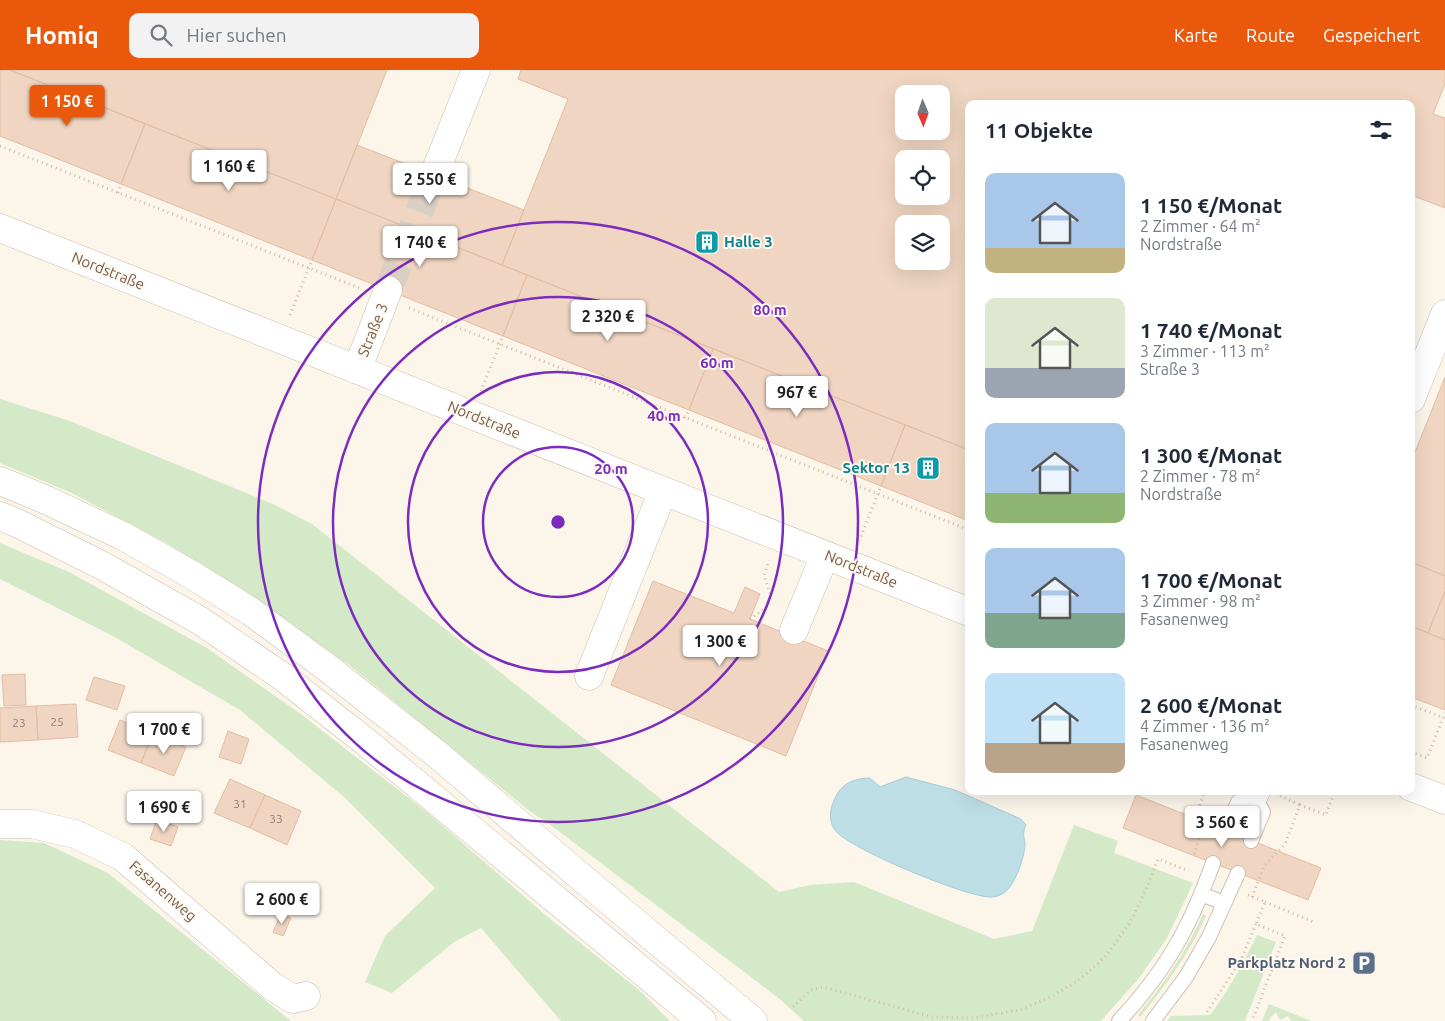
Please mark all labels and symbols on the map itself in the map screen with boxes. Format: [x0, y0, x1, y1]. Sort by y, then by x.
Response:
pin: 1 150 € [21, 85, 113, 127]
north arrow [895, 85, 950, 140]
pin: 1 160 € [183, 150, 275, 192]
pin: 2 550 € [384, 162, 476, 205]
pin: 1 740 € [374, 226, 466, 268]
building icon: Halle 3 [694, 229, 720, 255]
place label: Halle 3 [724, 233, 773, 250]
street label: Nordstraße [69, 248, 147, 293]
pin: 2 320 € [562, 300, 654, 342]
street label: Straße 3 [354, 301, 391, 359]
text: 80 m [753, 301, 787, 318]
text: 60 m [700, 354, 734, 371]
pin: 967 € [762, 376, 832, 418]
street label: Nordstraße [445, 397, 523, 442]
text: 40 m [647, 407, 681, 424]
building icon: Sektor 13 [915, 455, 941, 481]
place label: Sektor 13 [843, 459, 910, 476]
text: 20 m [594, 460, 628, 477]
centre of rings [549, 513, 567, 531]
street label: Nordstraße [822, 546, 900, 591]
pin: 1 300 € [674, 624, 766, 667]
pin: 1 700 € [118, 712, 210, 755]
house number: 25 [50, 715, 64, 728]
house number: 23 [12, 716, 26, 729]
pin: 1 690 € [118, 790, 210, 833]
house number: 31 [233, 797, 247, 810]
pin: 3 560 € [1176, 806, 1268, 848]
house number: 33 [269, 812, 283, 825]
street label: Fasanenweg [126, 857, 200, 924]
pin: 2 600 € [236, 882, 328, 925]
parking icon: Parkplatz Nord 2 [1351, 950, 1377, 976]
place label: Parkplatz Nord 2 [1228, 954, 1346, 971]

